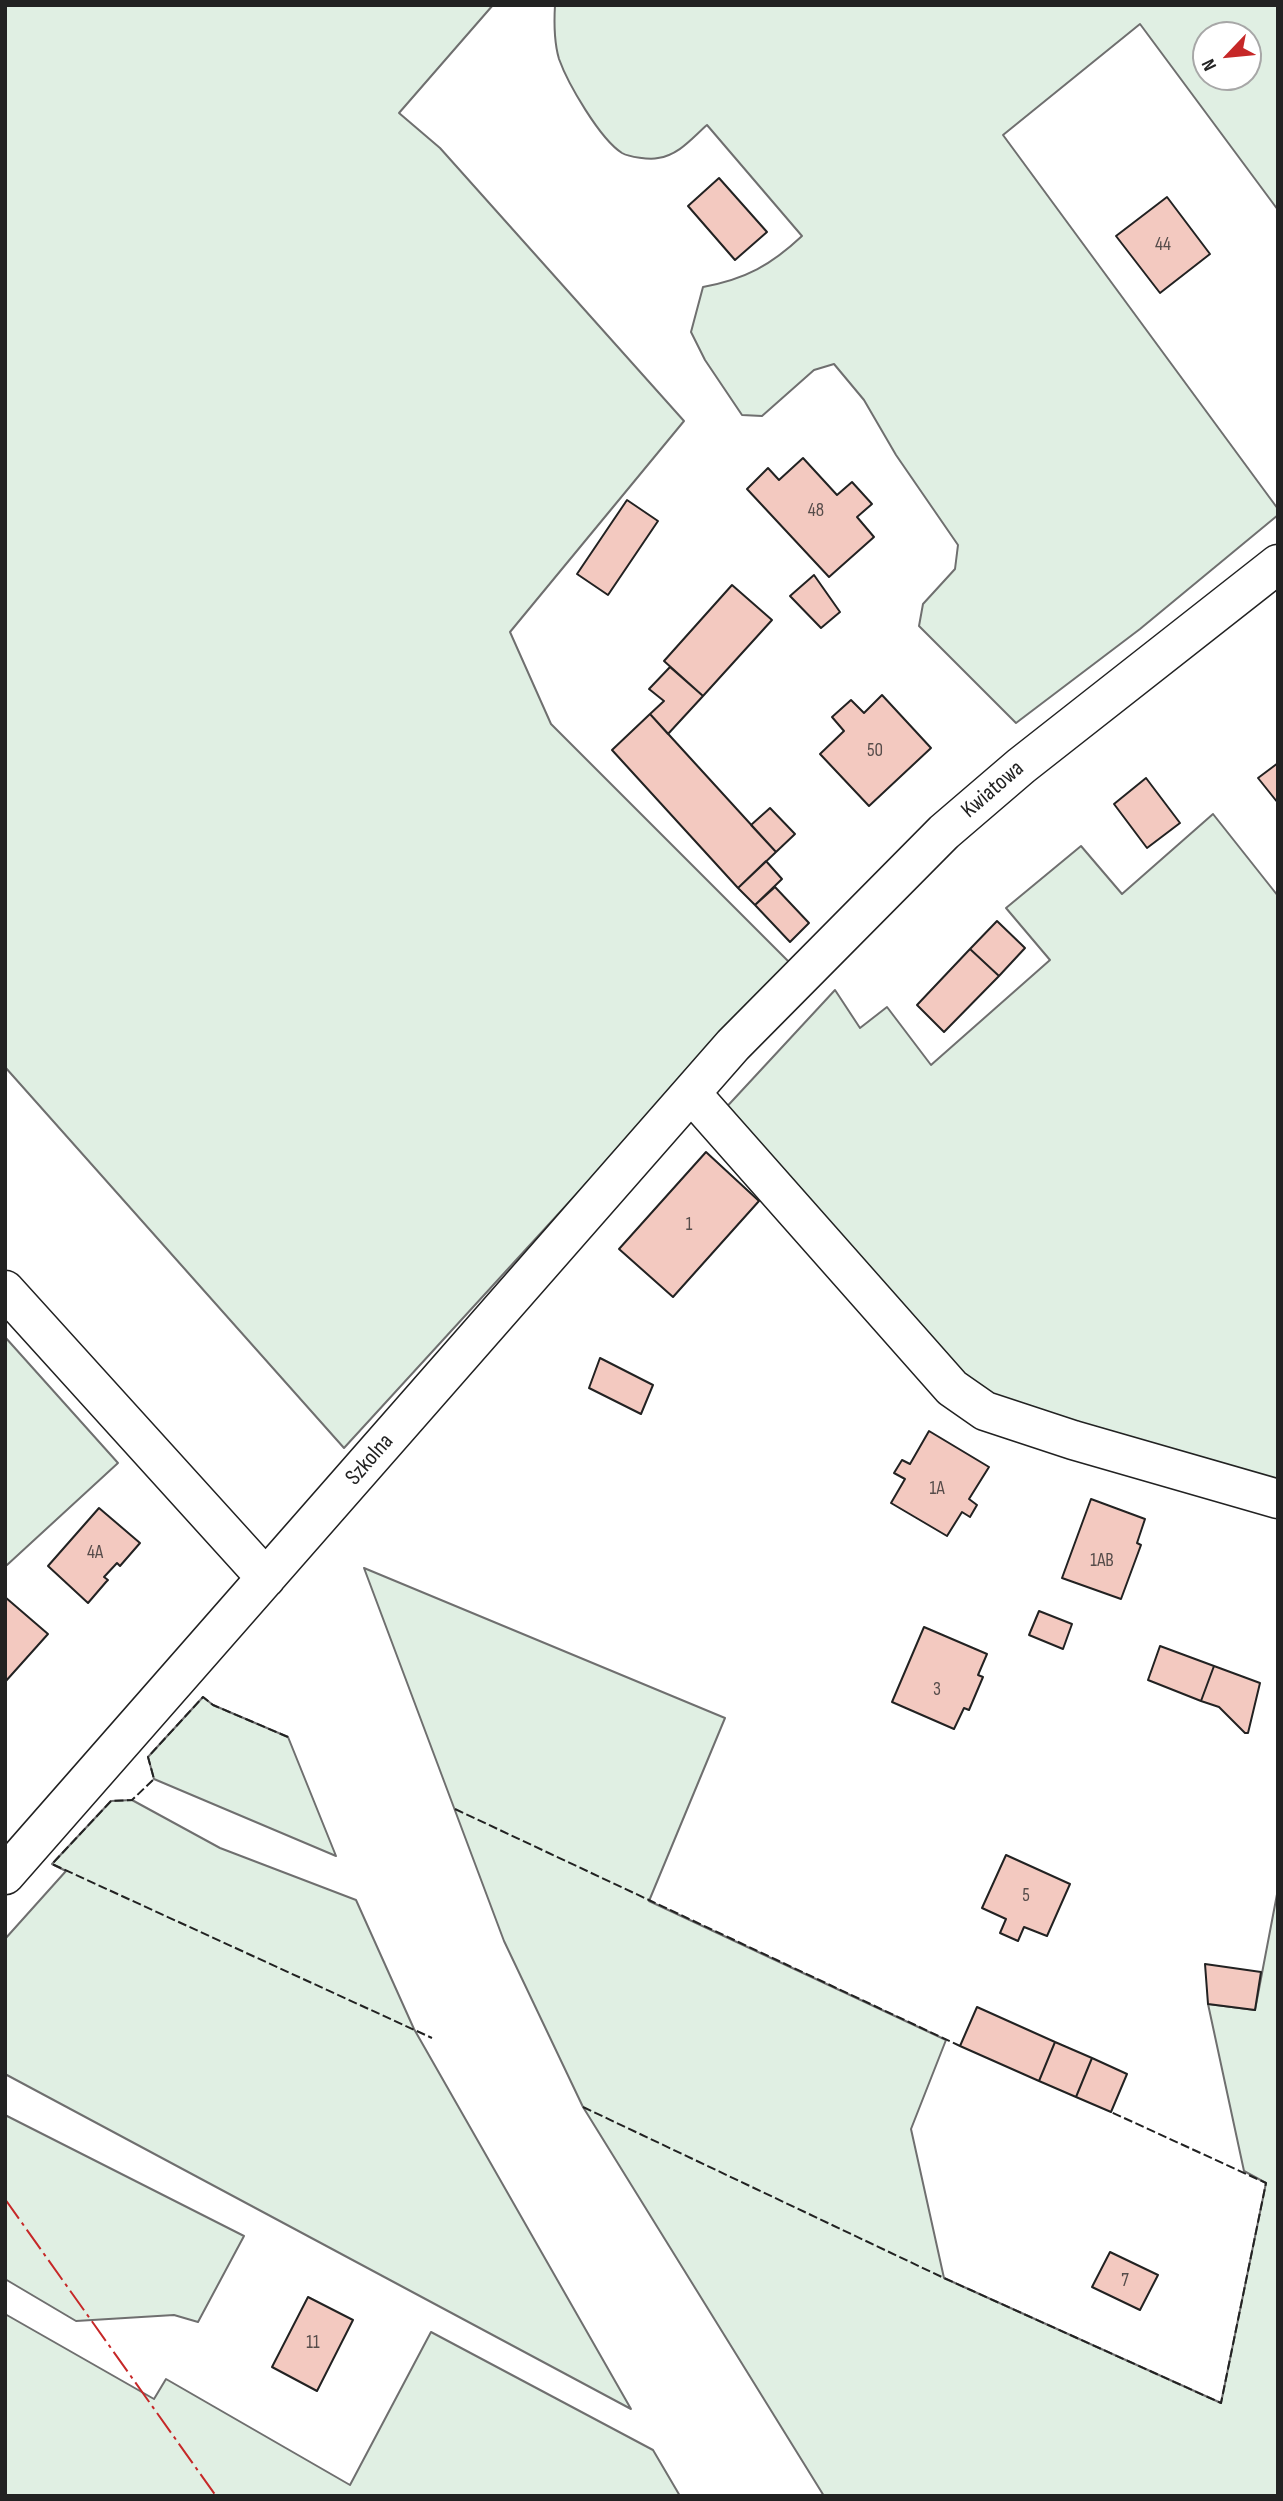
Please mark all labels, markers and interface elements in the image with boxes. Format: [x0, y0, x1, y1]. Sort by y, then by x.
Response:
north arrow [1192, 21, 1262, 91]
text: N [1197, 55, 1222, 74]
house number: 44 [1155, 234, 1171, 256]
house number: 48 [808, 500, 824, 522]
house number: 50 [867, 740, 883, 762]
street label: Kwiatowa [956, 755, 1030, 825]
house number: 1 [686, 1214, 692, 1236]
street label: Szkolna [340, 1429, 400, 1491]
house number: 1A [929, 1478, 945, 1500]
house number: 4A [87, 1542, 103, 1564]
house number: 1AB [1090, 1550, 1114, 1572]
house number: 3 [933, 1679, 941, 1701]
house number: 5 [1022, 1885, 1030, 1907]
house number: 7 [1121, 2270, 1129, 2292]
house number: 11 [306, 2332, 320, 2354]

